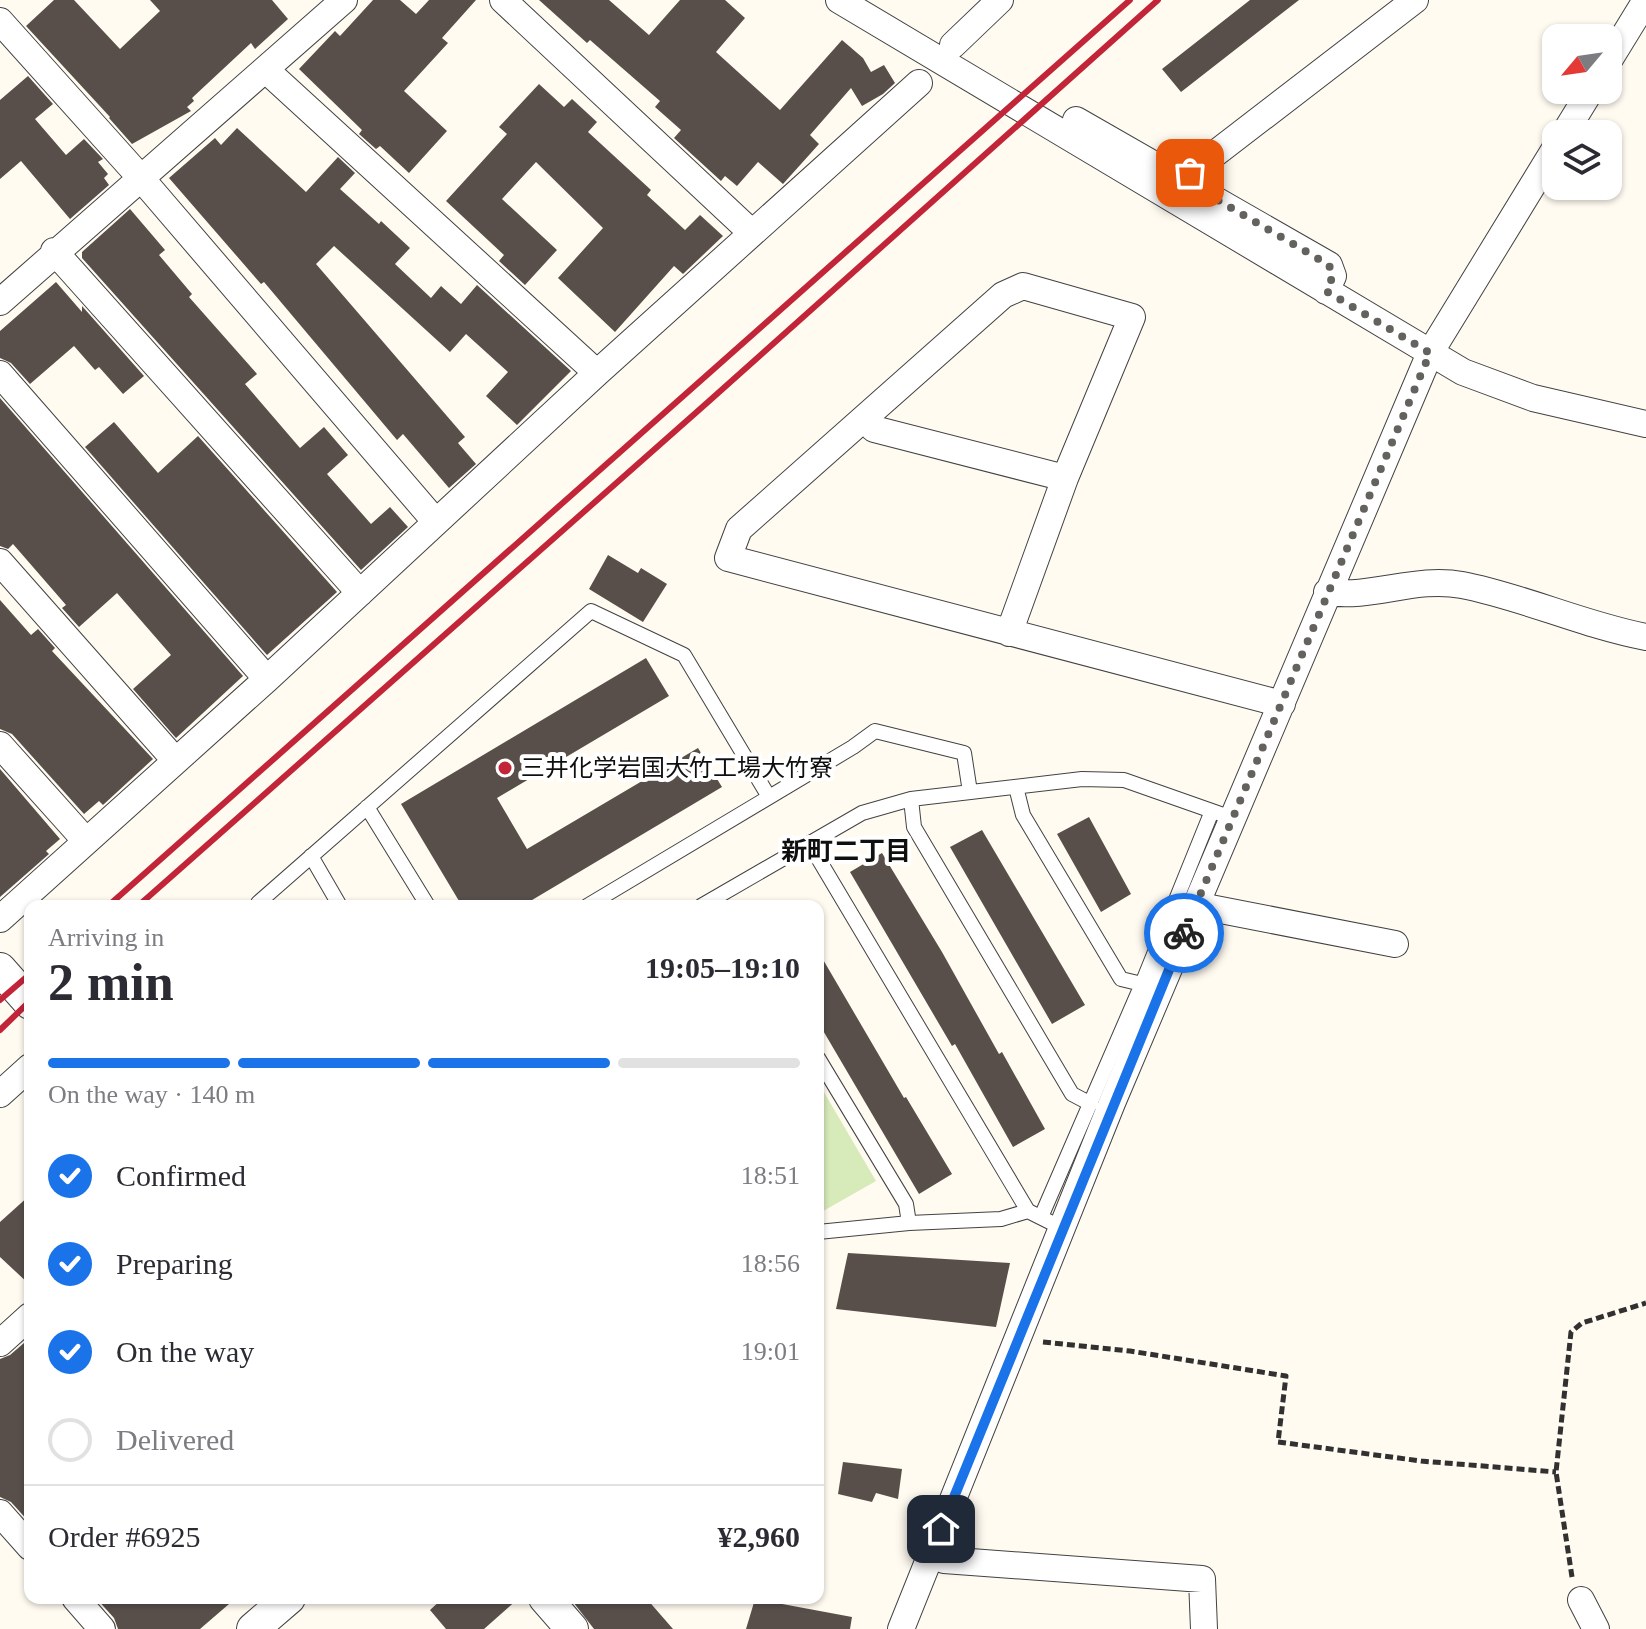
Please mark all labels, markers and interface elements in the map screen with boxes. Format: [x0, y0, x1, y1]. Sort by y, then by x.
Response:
north arrow [1542, 24, 1622, 104]
map controls [1542, 24, 1622, 200]
button: layers [1542, 120, 1622, 200]
pin [1156, 139, 1224, 207]
icon: bag [1168, 151, 1212, 195]
place label: 三井化学岩国大竹工場大竹寮 [521, 755, 833, 781]
marker: 三井化学岩国大竹工場大竹寮 [496, 759, 514, 777]
district label: 新町二丁目 [781, 837, 911, 866]
courier [1144, 893, 1224, 973]
icon: bike [1162, 911, 1206, 955]
text: Arriving in [48, 923, 164, 952]
text: 19:05–19:10 [645, 951, 800, 984]
text: 2 min [48, 954, 174, 1011]
text: On the way · 140 m [48, 1080, 255, 1109]
icon: check [48, 1154, 92, 1198]
text: Confirmed [116, 1159, 246, 1192]
text: 18:51 [741, 1161, 800, 1190]
icon: check [48, 1242, 92, 1286]
text: Preparing [116, 1247, 233, 1280]
text: 18:56 [741, 1249, 800, 1278]
icon: check [48, 1330, 92, 1374]
text: On the way [116, 1335, 254, 1368]
text: 19:01 [741, 1337, 800, 1366]
text: Delivered [116, 1423, 234, 1456]
pin [907, 1495, 975, 1563]
icon: home [919, 1507, 963, 1551]
text: Order #6925 [48, 1520, 200, 1553]
text: ¥2,960 [718, 1520, 800, 1553]

